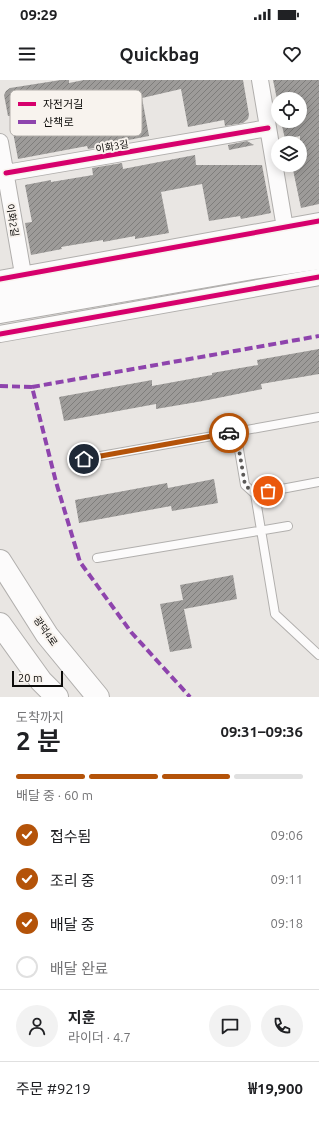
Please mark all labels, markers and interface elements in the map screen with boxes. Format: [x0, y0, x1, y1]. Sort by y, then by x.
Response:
text: 09:29 [20, 6, 58, 23]
icon: menu [16, 43, 38, 65]
icon: heart [281, 43, 303, 65]
text: Quickbag [120, 44, 199, 64]
legend [10, 90, 142, 136]
map controls [271, 92, 307, 172]
button: locate [271, 92, 307, 128]
text: 자전거길 [43, 98, 83, 110]
text: 산책로 [43, 116, 73, 128]
button: layers [271, 136, 307, 172]
street label: 이화3길 [95, 138, 129, 155]
street label: 이화2길 [4, 203, 21, 237]
courier [209, 413, 249, 453]
icon: car [218, 422, 240, 444]
pin [67, 442, 101, 476]
icon: home [73, 448, 95, 470]
pin [251, 474, 285, 508]
icon: bag [257, 480, 279, 502]
street label: 광덕4로 [32, 615, 60, 648]
scale bar [12, 669, 63, 688]
text: 20 m [18, 672, 42, 684]
text: 도착까지 [16, 710, 64, 724]
text: 09:31–09:36 [220, 723, 303, 740]
text: 2 분 [16, 726, 61, 755]
text: 배달 중 · 60 m [16, 788, 93, 802]
icon: check [16, 824, 38, 846]
text: 접수됨 [50, 828, 91, 845]
text: 09:06 [270, 828, 303, 842]
icon: check [16, 868, 38, 890]
text: 조리 중 [50, 872, 95, 889]
text: 09:11 [270, 872, 303, 886]
icon: check [16, 912, 38, 934]
text: 배달 중 [50, 916, 95, 933]
text: 09:18 [270, 916, 303, 930]
text: 배달 완료 [50, 960, 109, 977]
button: person [16, 1005, 58, 1047]
button: chat [209, 1005, 251, 1047]
button: phone [261, 1005, 303, 1047]
text: 지훈 [68, 1009, 96, 1026]
text: 라이더 · 4.7 [68, 1030, 131, 1044]
text: 주문 #9219 [16, 1080, 91, 1097]
text: ₩19,900 [248, 1080, 303, 1097]

